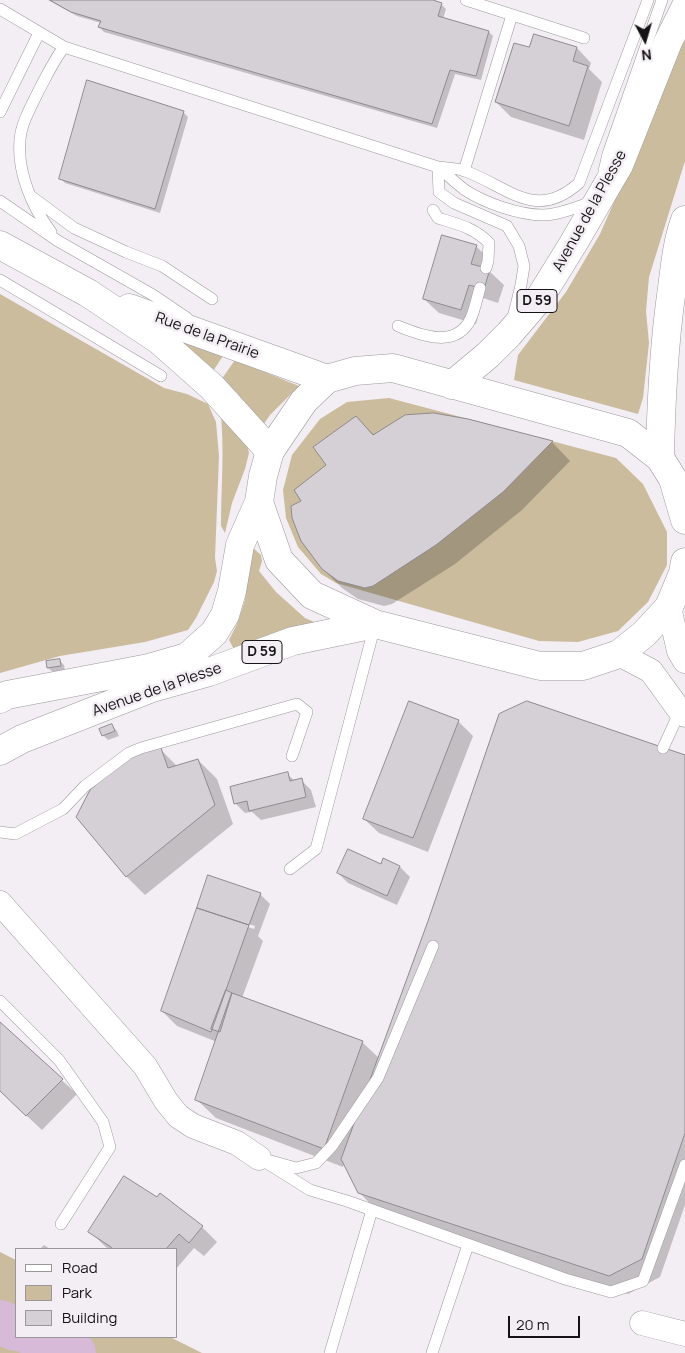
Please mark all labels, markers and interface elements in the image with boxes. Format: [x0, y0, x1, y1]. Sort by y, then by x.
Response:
north arrow [620, 15, 670, 65]
text: N [641, 45, 653, 65]
street label: Avenue de la Plesse [549, 147, 631, 275]
road number: D 59 [517, 290, 557, 312]
street label: Rue de la Prairie [153, 309, 261, 363]
road number: D 59 [242, 640, 282, 664]
street label: Avenue de la Plesse [90, 659, 224, 721]
legend [15, 1248, 178, 1338]
text: Road [62, 1257, 98, 1278]
text: Park [62, 1282, 92, 1303]
scale bar [510, 1306, 582, 1338]
text: Building [62, 1307, 117, 1328]
text: 20 m [516, 1314, 549, 1335]

